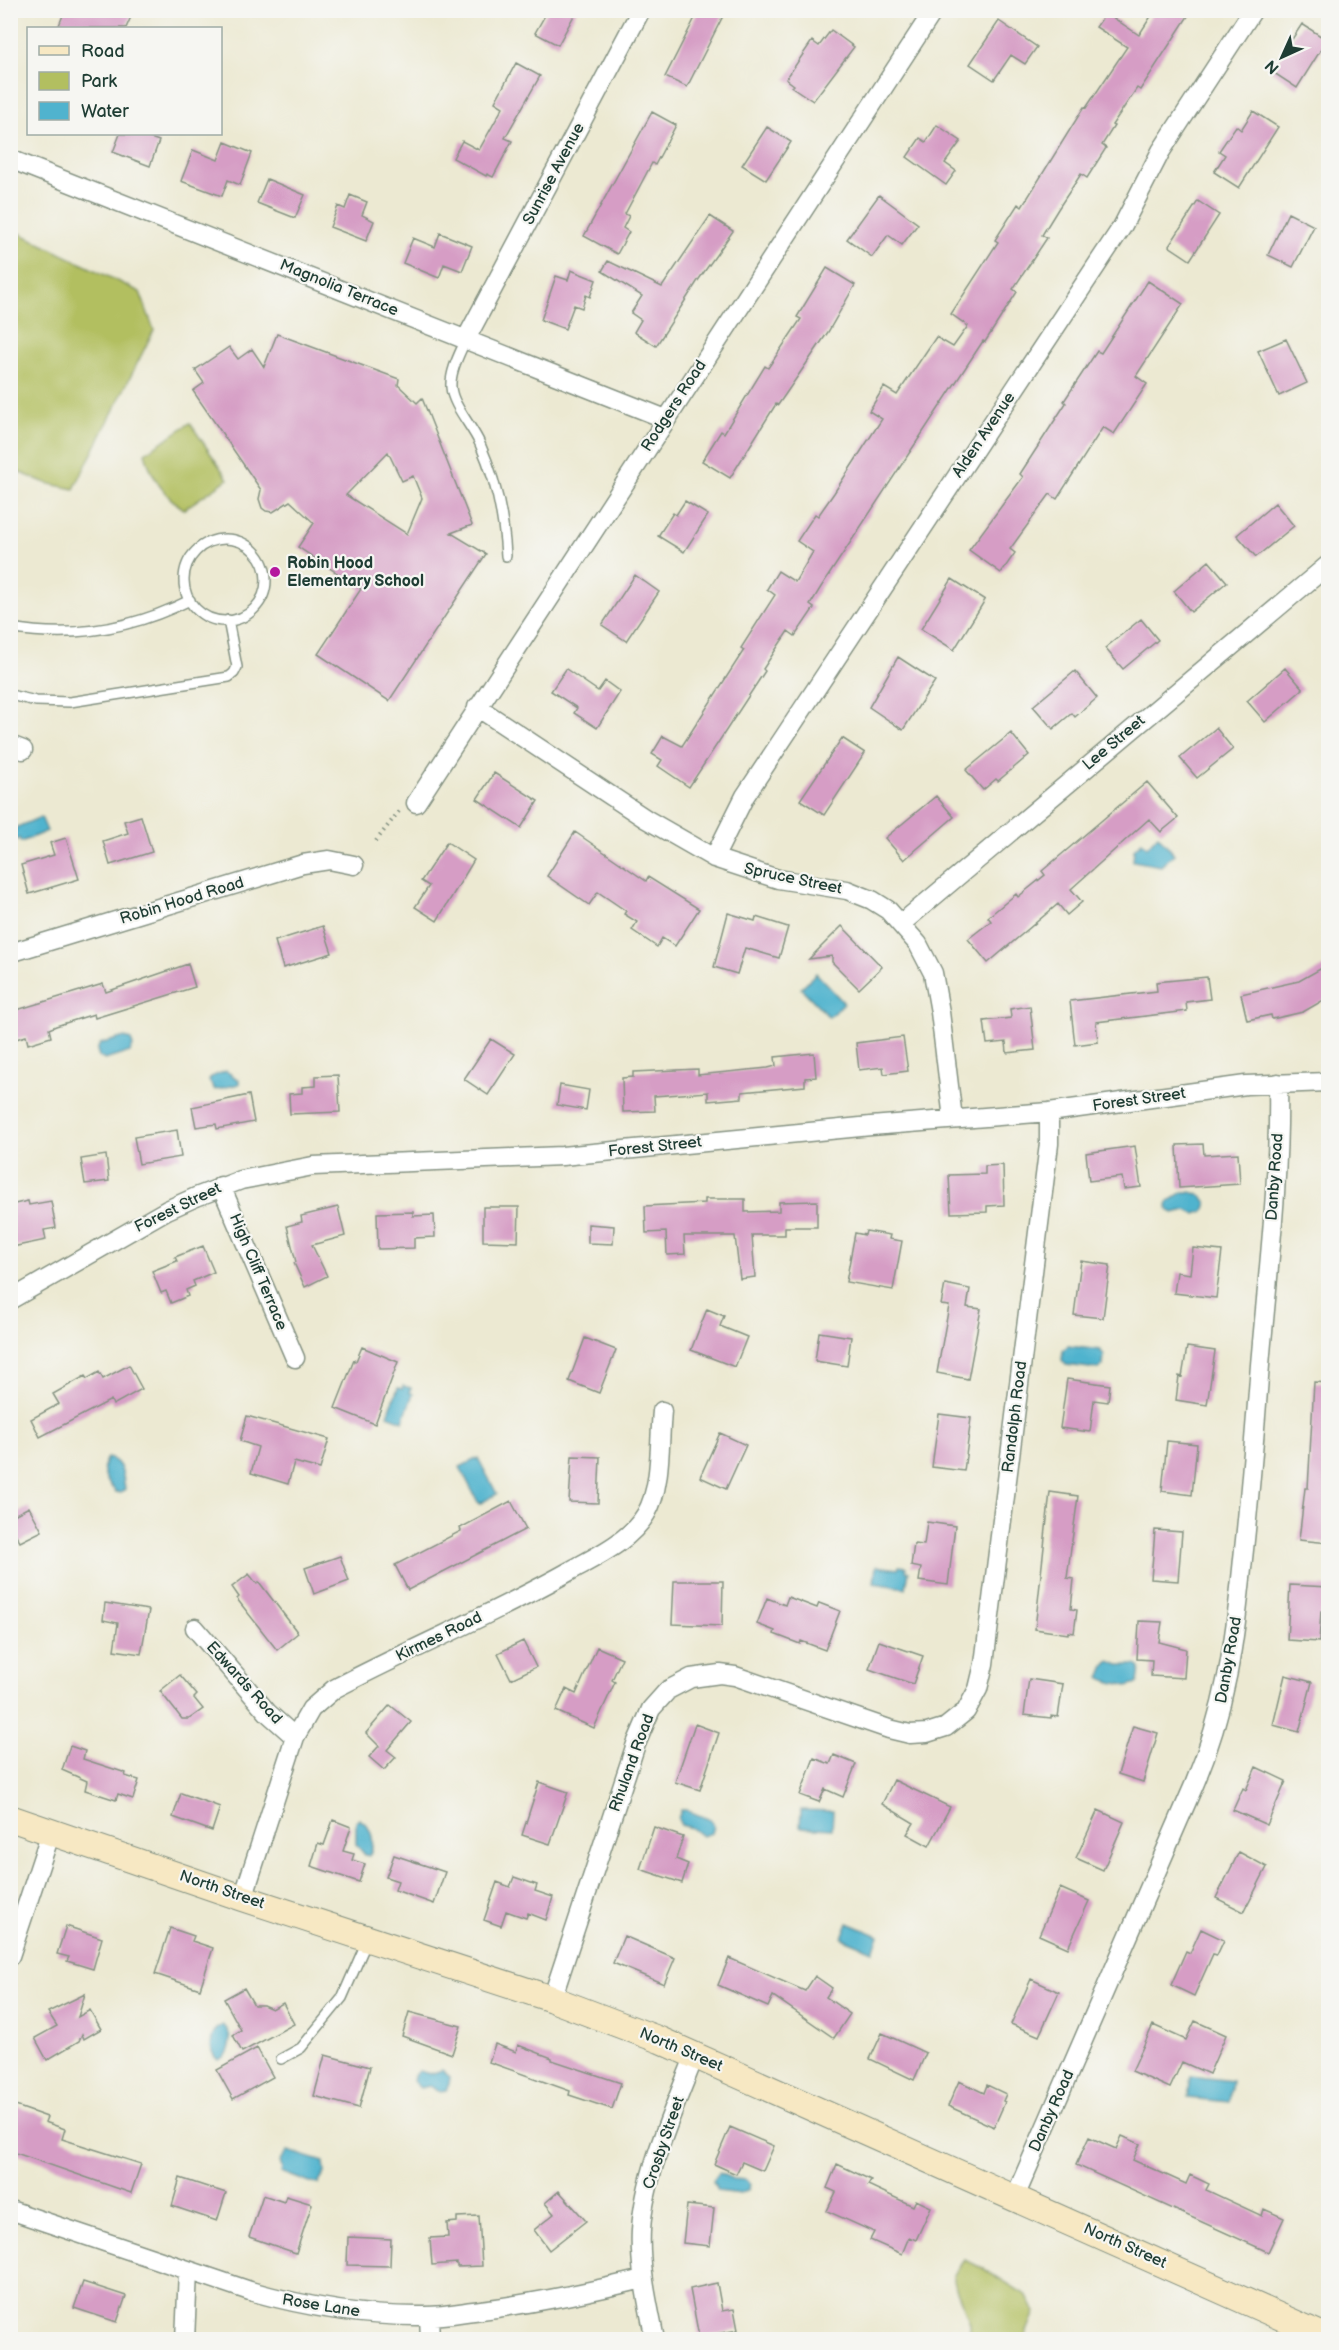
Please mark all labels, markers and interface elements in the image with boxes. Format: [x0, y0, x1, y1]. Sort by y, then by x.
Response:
legend [27, 27, 222, 135]
north arrow [1252, 27, 1312, 87]
text: Road [81, 41, 125, 62]
text: N [1261, 56, 1283, 78]
text: Park [81, 71, 117, 92]
text: Water [81, 101, 129, 122]
street label: Sunrise Avenue [519, 119, 589, 228]
street label: Magnolia Terrace [277, 256, 401, 321]
street label: Rodgers Road [637, 357, 711, 455]
street label: Alden Avenue [948, 388, 1020, 481]
place label: Robin Hood Elementary School [287, 554, 424, 591]
marker: Robin Hood Elementary School [268, 565, 282, 579]
street label: Lee Street [1079, 711, 1149, 775]
street label: Spruce Street [742, 859, 844, 899]
street label: Robin Hood Road [118, 873, 246, 929]
street label: Forest Street [1091, 1084, 1187, 1116]
street label: Forest Street [607, 1133, 703, 1161]
street label: Danby Road [1262, 1133, 1288, 1221]
street label: Forest Street [132, 1179, 224, 1237]
street label: High Cliff Terrace [225, 1211, 291, 1334]
street label: Randolph Road [999, 1360, 1031, 1474]
street label: Kirmes Road [393, 1608, 485, 1666]
street label: Danby Road [1212, 1615, 1246, 1705]
street label: Edwards Road [202, 1638, 286, 1728]
street label: Rhuland Road [605, 1711, 659, 1815]
street label: North Street [177, 1867, 267, 1913]
street label: North Street [636, 2024, 726, 2076]
street label: Danby Road [1025, 2067, 1079, 2155]
street label: Crosby Street [639, 2094, 689, 2192]
street label: North Street [1081, 2219, 1169, 2273]
street label: Rose Lane [281, 2290, 362, 2322]

